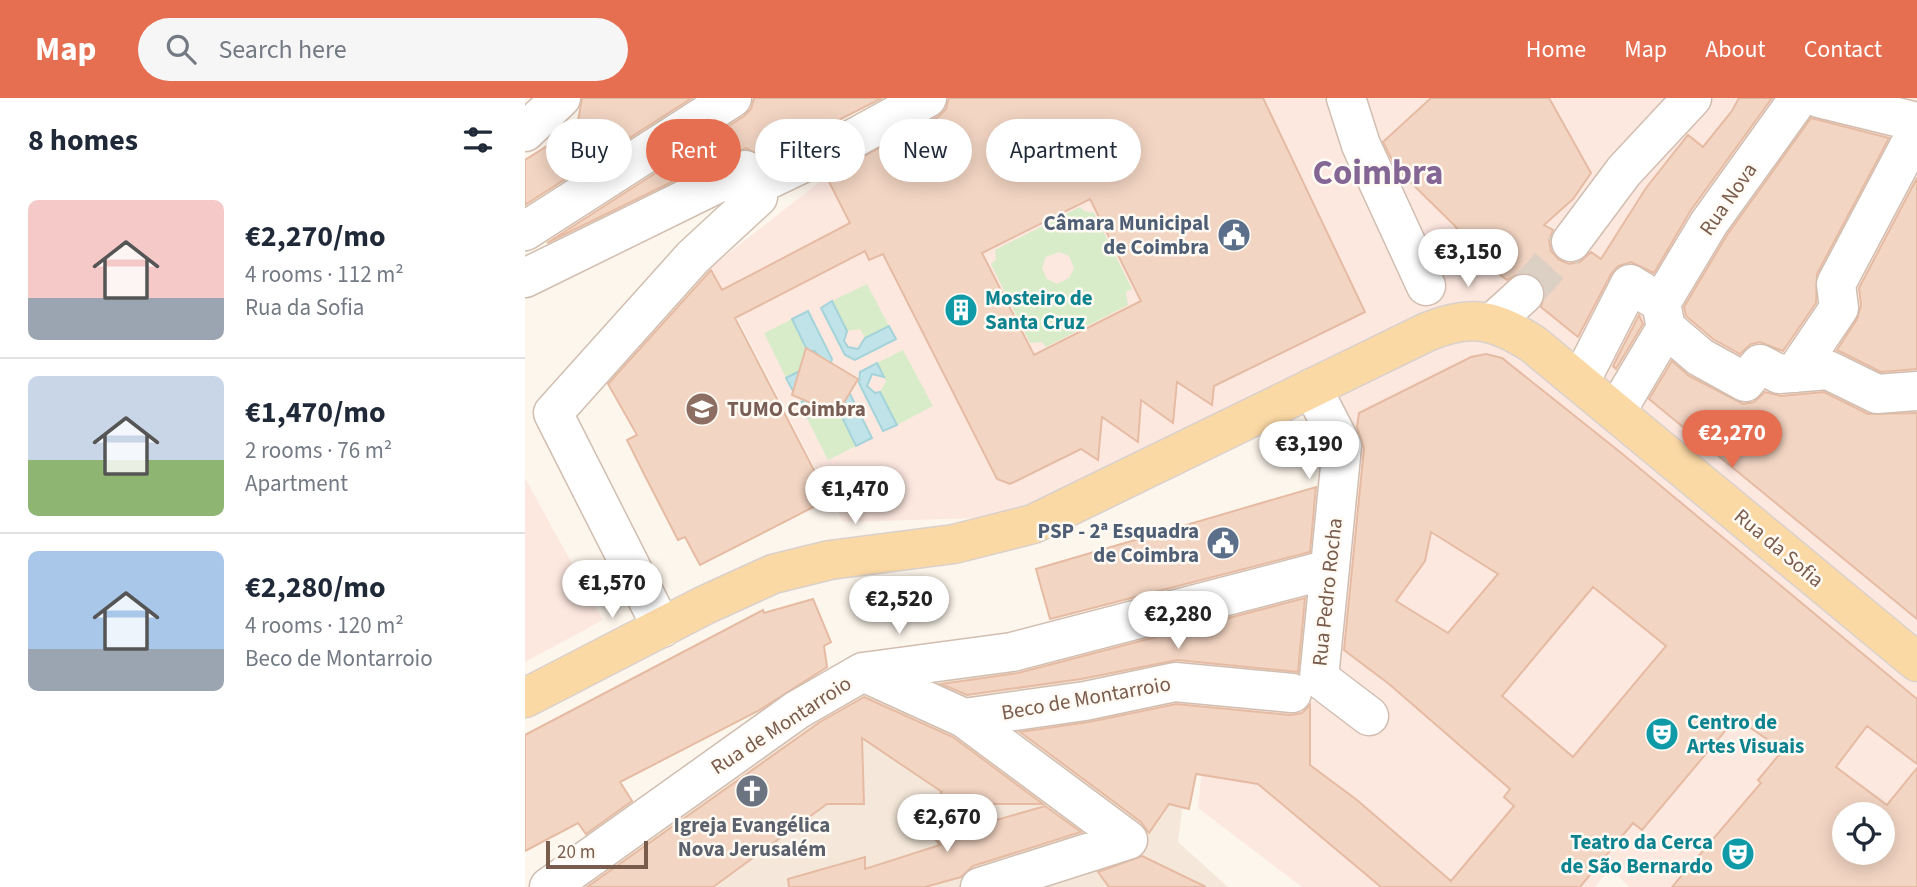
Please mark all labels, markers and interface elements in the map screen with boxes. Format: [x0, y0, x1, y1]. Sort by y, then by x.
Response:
search box [138, 18, 628, 81]
text: Map [35, 26, 96, 73]
icon: search [162, 30, 200, 68]
text: Search here [218, 31, 347, 68]
text: Home [1526, 32, 1586, 67]
text: Map [1624, 32, 1667, 67]
text: About [1705, 32, 1766, 67]
text: Contact [1804, 32, 1882, 67]
text: 8 homes [28, 119, 138, 162]
chip: Buy [546, 119, 632, 182]
chip: Rent [646, 119, 741, 182]
chip: Filters [755, 119, 865, 182]
chip: New [879, 119, 972, 182]
chip: Apartment [986, 119, 1141, 182]
icon: filters [459, 121, 497, 159]
district label: Coimbra [1313, 148, 1443, 198]
street label: Rua Nova [1692, 156, 1764, 242]
place label: Câmara Municipal de Coimbra [1043, 208, 1209, 262]
text: €2,270/mo [245, 215, 386, 258]
public building icon: Câmara Municipal de Coimbra [1215, 216, 1253, 254]
icon: home [84, 228, 168, 312]
pin: €3,150 [1411, 230, 1525, 289]
text: €3,150 [1434, 235, 1502, 268]
text: 4 rooms · 112 m² [245, 258, 404, 291]
place label: Mosteiro de Santa Cruz [985, 283, 1093, 337]
text: Rua da Sofia [245, 291, 364, 324]
building icon: Mosteiro de Santa Cruz [942, 291, 980, 329]
school or university icon: TUMO Coimbra [683, 390, 721, 428]
text: €1,470/mo [245, 391, 386, 434]
place label: TUMO Coimbra [727, 394, 866, 424]
icon: home [84, 404, 168, 488]
pin: €2,270 [1675, 410, 1789, 470]
text: €2,270 [1698, 416, 1766, 449]
pin: €3,190 [1252, 422, 1366, 481]
text: €3,190 [1275, 427, 1343, 460]
text: 2 rooms · 76 m² [245, 434, 392, 467]
pin: €1,470 [798, 466, 912, 526]
text: Apartment [245, 467, 348, 500]
text: €1,470 [821, 472, 889, 505]
street label: Rua da Sofia [1728, 501, 1830, 595]
place label: PSP - 2ª Esquadra de Coimbra [1038, 516, 1199, 570]
street label: Rua Pedro Rocha [1304, 516, 1350, 668]
public building icon: PSP - 2ª Esquadra de Coimbra [1204, 524, 1242, 562]
pin: €1,570 [555, 560, 669, 620]
text: €2,280/mo [245, 566, 386, 609]
text: €1,570 [578, 566, 646, 599]
pin: €2,520 [842, 576, 956, 636]
icon: home [84, 579, 168, 663]
text: €2,520 [865, 582, 933, 615]
pin: €2,280 [1121, 592, 1235, 651]
text: €2,280 [1144, 597, 1212, 630]
text: 4 rooms · 120 m² [245, 609, 404, 642]
text: Beco de Montarroio [245, 642, 433, 675]
street label: Rua de Montarroio [705, 668, 857, 782]
street label: Beco de Montarroio [999, 668, 1173, 728]
place label: Centro de Artes Visuais [1686, 707, 1804, 761]
theatre icon: Centro de Artes Visuais [1643, 715, 1681, 753]
church icon: Igreja Evangélica Nova Jerusalém [733, 772, 771, 810]
pin: €2,670 [890, 794, 1004, 854]
text: €2,670 [913, 800, 981, 833]
map controls [1832, 802, 1895, 865]
button: locate [1832, 802, 1895, 865]
place label: Igreja Evangélica Nova Jerusalém [674, 810, 830, 864]
place label: Teatro da Cerca de São Bernardo [1560, 827, 1713, 881]
theatre icon: Teatro da Cerca de São Bernardo [1719, 835, 1757, 873]
scale bar [546, 838, 647, 870]
text: 20 m [557, 839, 595, 866]

